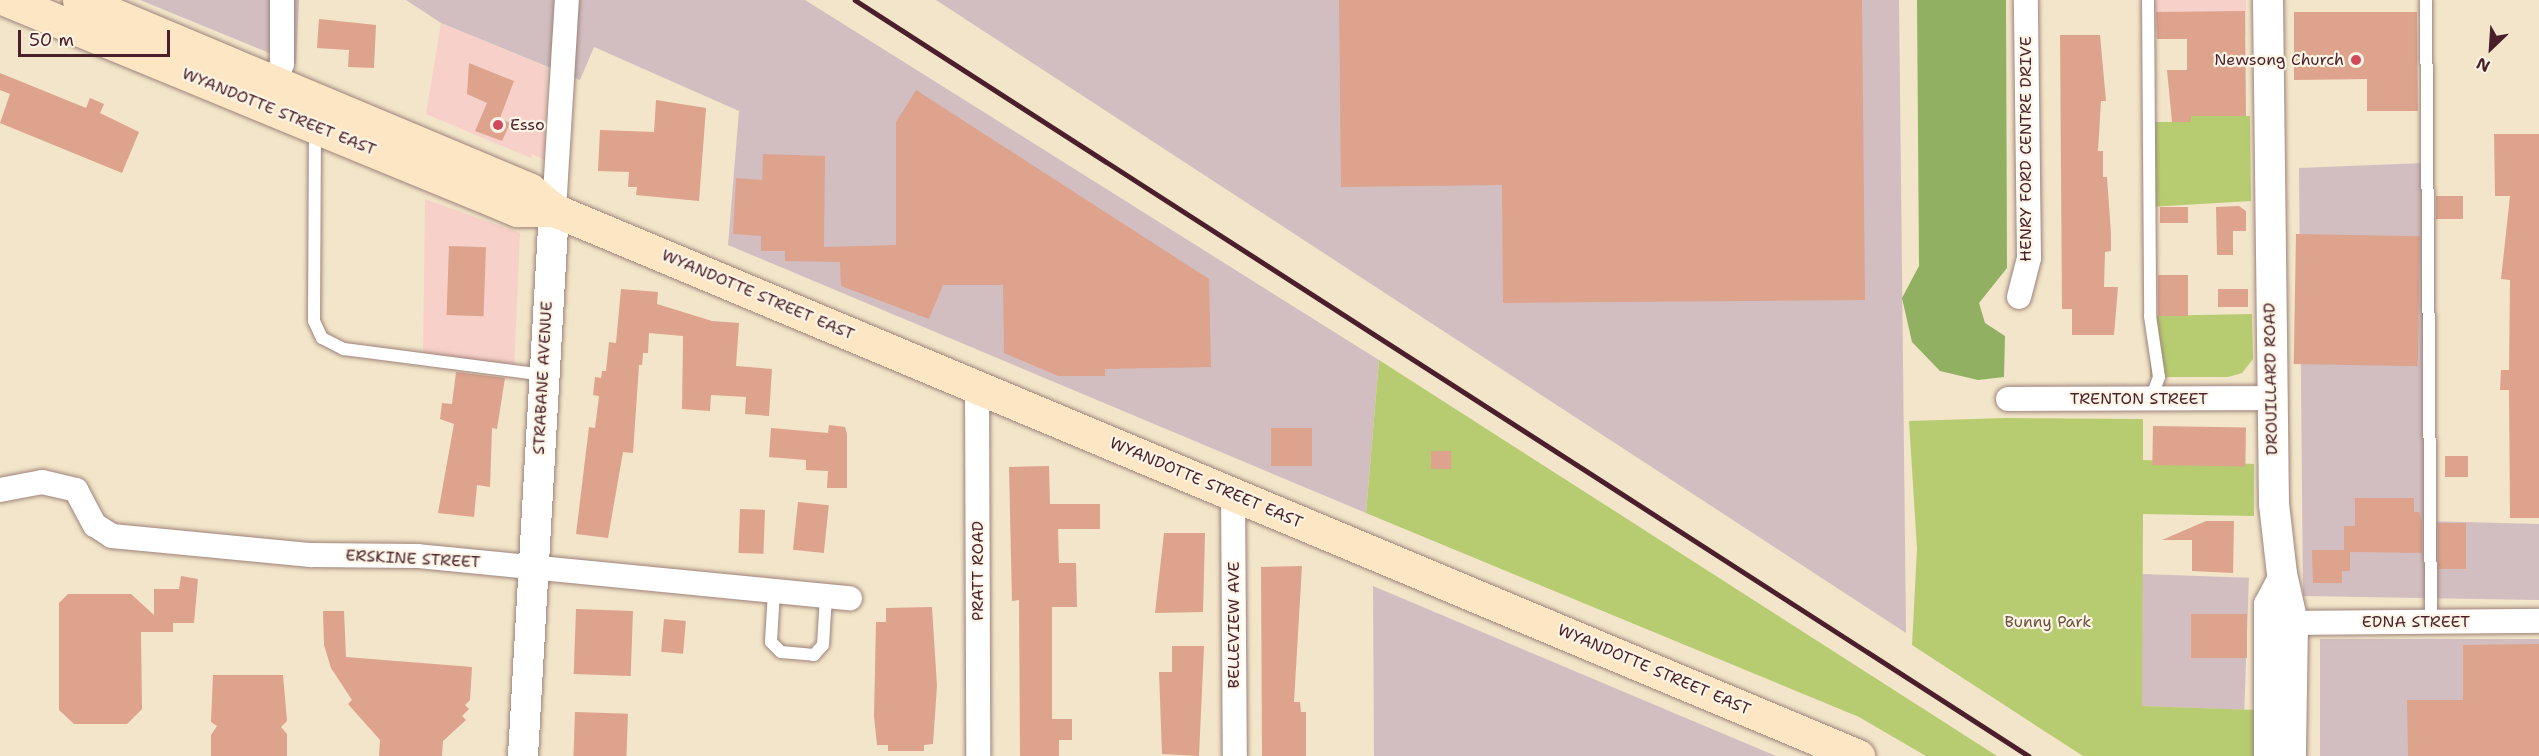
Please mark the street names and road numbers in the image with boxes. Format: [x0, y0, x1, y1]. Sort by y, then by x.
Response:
street label: HENRY FORD CENTRE DRIVE [2016, 36, 2036, 262]
street label: WYANDOTTE STREET EAST [179, 64, 379, 160]
street label: WYANDOTTE STREET EAST [659, 246, 857, 344]
street label: STRABANE AVENUE [529, 301, 557, 455]
street label: DROUILLARD ROAD [2260, 303, 2282, 455]
street label: TRENTON STREET [2070, 389, 2208, 409]
street label: WYANDOTTE STREET EAST [1107, 434, 1305, 532]
street label: PRATT ROAD [968, 521, 988, 621]
street label: ERSKINE STREET [345, 546, 481, 572]
street label: BELLEVIEW AVE [1224, 562, 1244, 688]
street label: EDNA STREET [2362, 612, 2470, 632]
street label: WYANDOTTE STREET EAST [1555, 621, 1753, 719]

